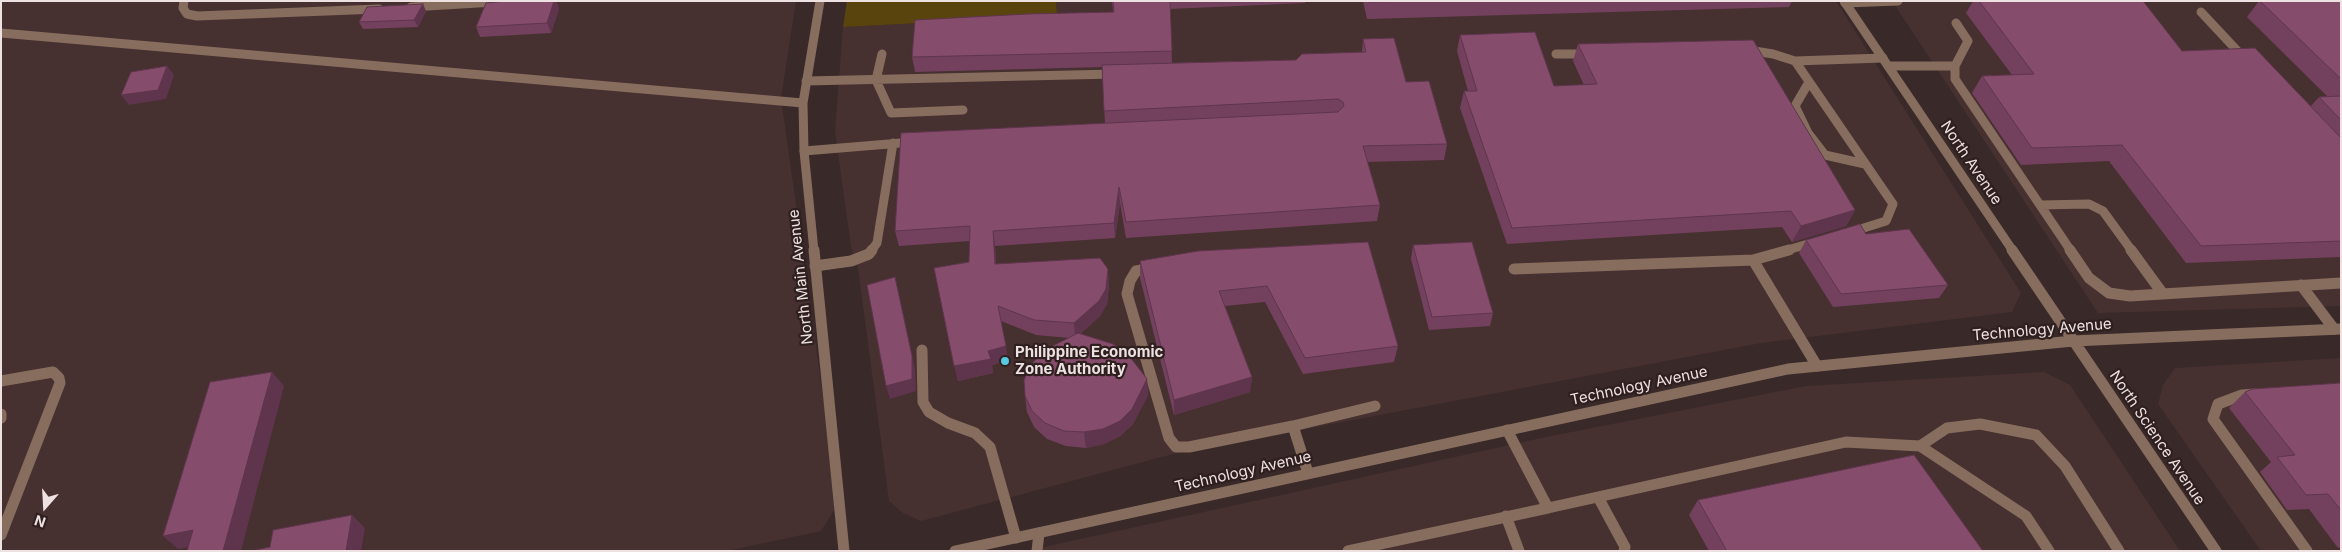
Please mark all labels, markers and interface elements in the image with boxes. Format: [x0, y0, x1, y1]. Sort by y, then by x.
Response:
street label: North Avenue [1936, 118, 2006, 208]
street label: North Main Avenue [785, 209, 817, 345]
street label: Technology Avenue [1972, 315, 2112, 345]
place label: Philippine Economic Zone Authority [1015, 343, 1163, 378]
marker: Philippine Economic Zone Authority [999, 355, 1011, 367]
street label: Technology Avenue [1569, 363, 1709, 409]
street label: North Science Avenue [2105, 368, 2209, 508]
street label: Technology Avenue [1173, 448, 1313, 496]
north arrow [20, 482, 70, 532]
text: N [32, 512, 48, 531]

